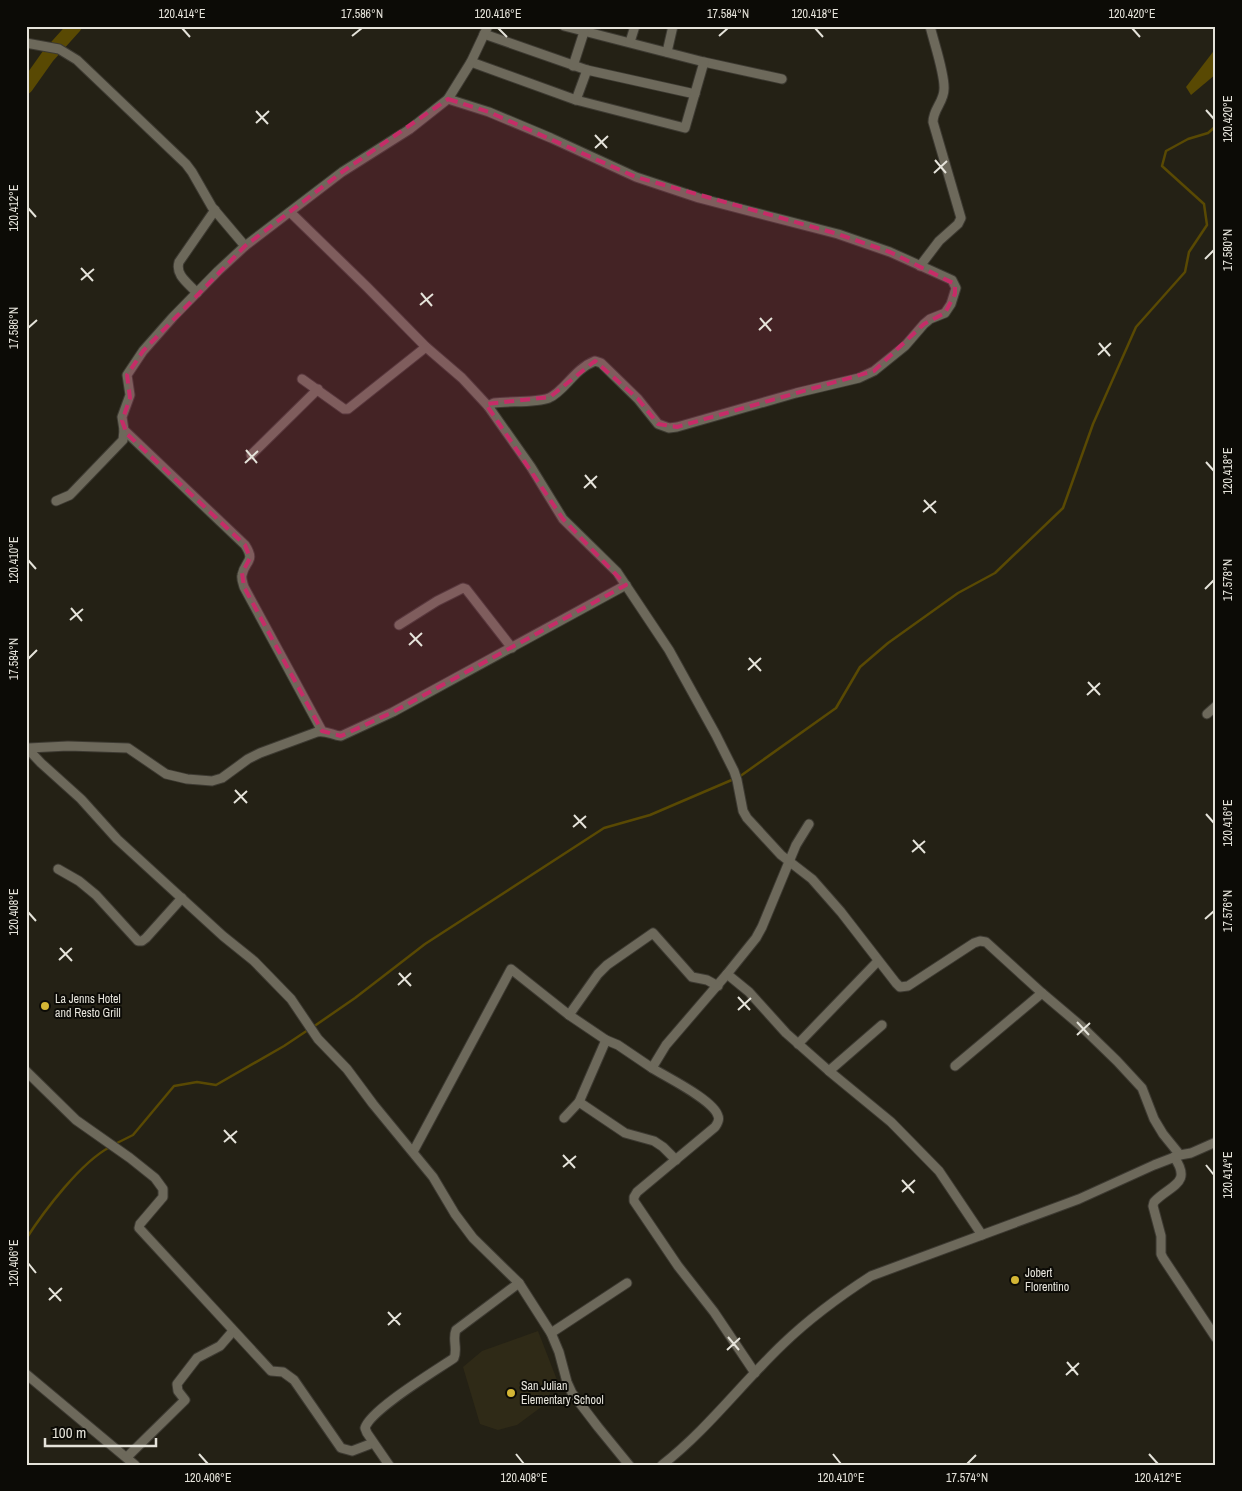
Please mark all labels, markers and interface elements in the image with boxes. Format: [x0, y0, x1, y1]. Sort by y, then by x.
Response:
text: 120.414°E [159, 6, 205, 22]
text: 17.586°N [341, 6, 383, 22]
text: 120.416°E [475, 6, 521, 22]
text: 17.584°N [707, 6, 749, 22]
text: 120.418°E [792, 6, 838, 22]
text: 120.420°E [1109, 6, 1155, 22]
text: 120.420°E [1220, 96, 1236, 142]
text: 120.412°E [6, 185, 22, 231]
text: 17.580°N [1220, 229, 1236, 271]
text: 17.586°N [6, 307, 22, 349]
text: 120.418°E [1220, 448, 1236, 494]
text: 120.410°E [6, 537, 22, 583]
text: 17.578°N [1220, 559, 1236, 601]
text: 17.584°N [6, 638, 22, 680]
text: 120.416°E [1220, 800, 1236, 846]
text: 120.408°E [6, 889, 22, 935]
text: 17.576°N [1220, 890, 1236, 932]
place label: La Jenns Hotel and Resto Grill [55, 991, 121, 1021]
marker: La Jenns Hotel and Resto Grill [39, 1000, 51, 1012]
text: 120.414°E [1220, 1152, 1236, 1198]
text: 120.406°E [6, 1240, 22, 1286]
place label: Jobert Florentino [1025, 1265, 1069, 1295]
marker: Jobert Florentino [1009, 1274, 1021, 1286]
place label: San Julian Elementary School [521, 1378, 604, 1408]
marker: San Julian Elementary School [505, 1387, 517, 1399]
scale bar [45, 1416, 156, 1448]
text: 100 m [52, 1422, 86, 1443]
text: 120.406°E [185, 1470, 231, 1486]
text: 120.408°E [501, 1470, 547, 1486]
text: 120.410°E [818, 1470, 864, 1486]
text: 17.574°N [946, 1470, 988, 1486]
text: 120.412°E [1135, 1470, 1181, 1486]

